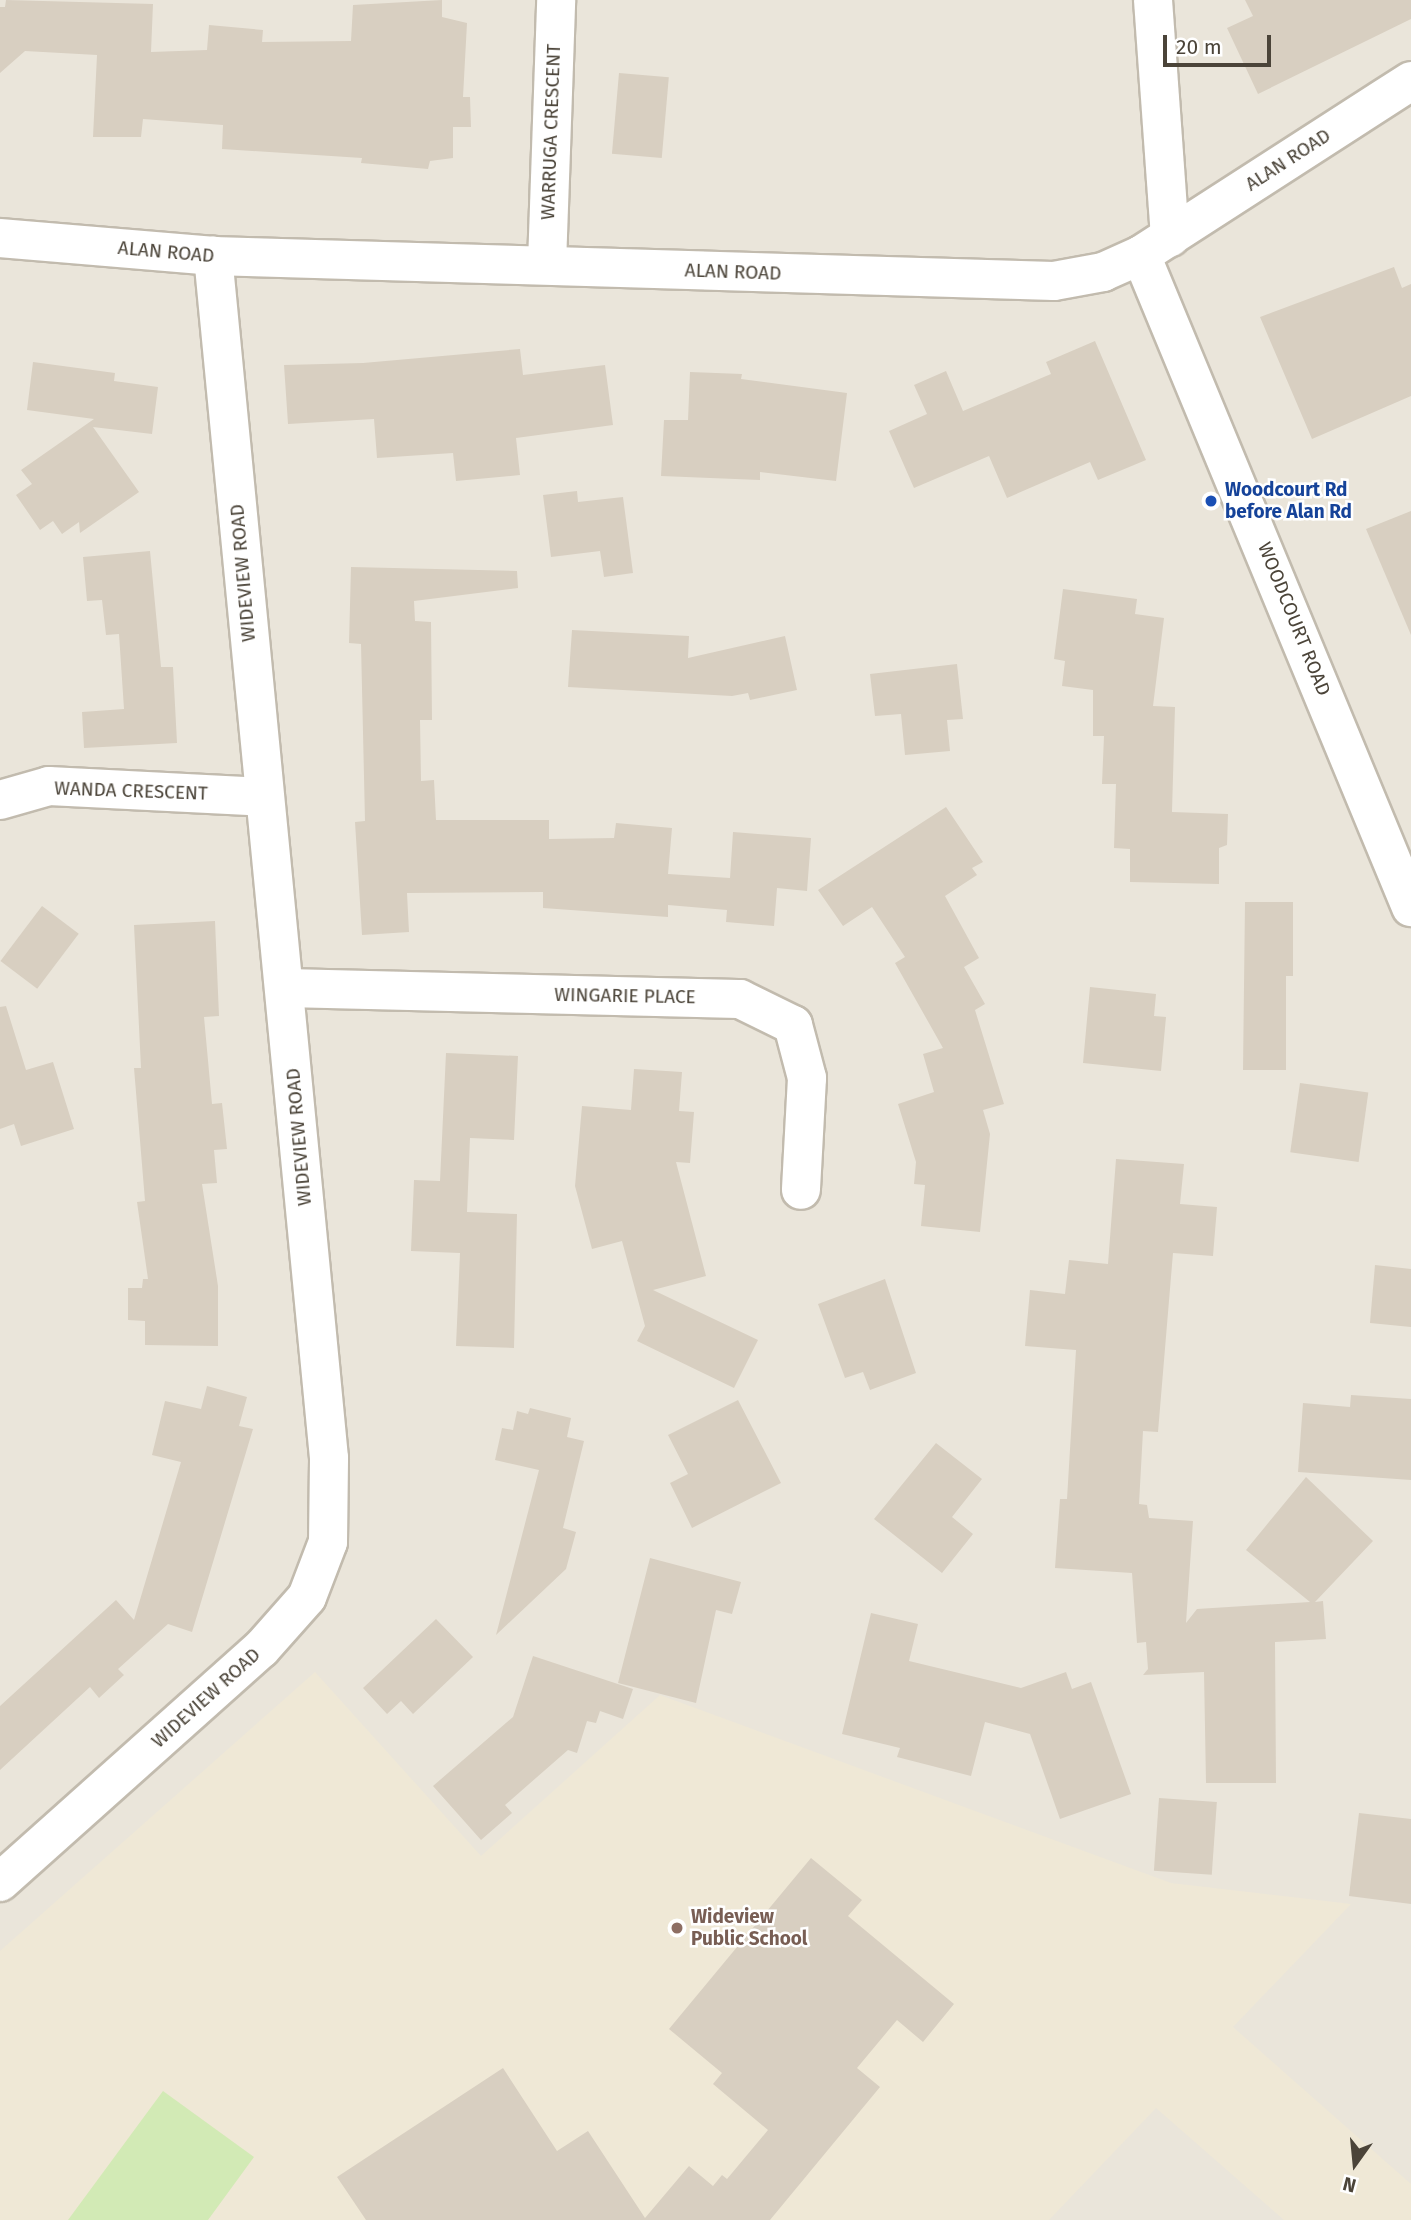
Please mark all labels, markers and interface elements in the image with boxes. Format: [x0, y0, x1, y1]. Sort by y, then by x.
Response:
scale bar [1166, 21, 1274, 65]
text: 20 m [1176, 34, 1222, 60]
street label: WARRUGA CRESCENT [537, 44, 565, 220]
street label: ALAN ROAD [1241, 124, 1335, 196]
street label: ALAN ROAD [117, 236, 215, 268]
street label: ALAN ROAD [684, 259, 782, 285]
place label: Woodcourt Rd before Alan Rd [1225, 479, 1352, 523]
marker: Woodcourt Rd before Alan Rd [1203, 493, 1219, 509]
street label: WIDEVIEW ROAD [226, 503, 260, 643]
street label: WOODCOURT ROAD [1253, 539, 1335, 699]
street label: WANDA CRESCENT [54, 777, 208, 805]
street label: WINGARIE PLACE [554, 983, 696, 1009]
street label: WIDEVIEW ROAD [282, 1067, 316, 1207]
street label: WIDEVIEW ROAD [147, 1643, 265, 1753]
place label: Wideview Public School [691, 1906, 807, 1950]
marker: Wideview Public School [669, 1920, 685, 1936]
north arrow [1320, 2129, 1390, 2199]
text: N [1340, 2172, 1359, 2198]

